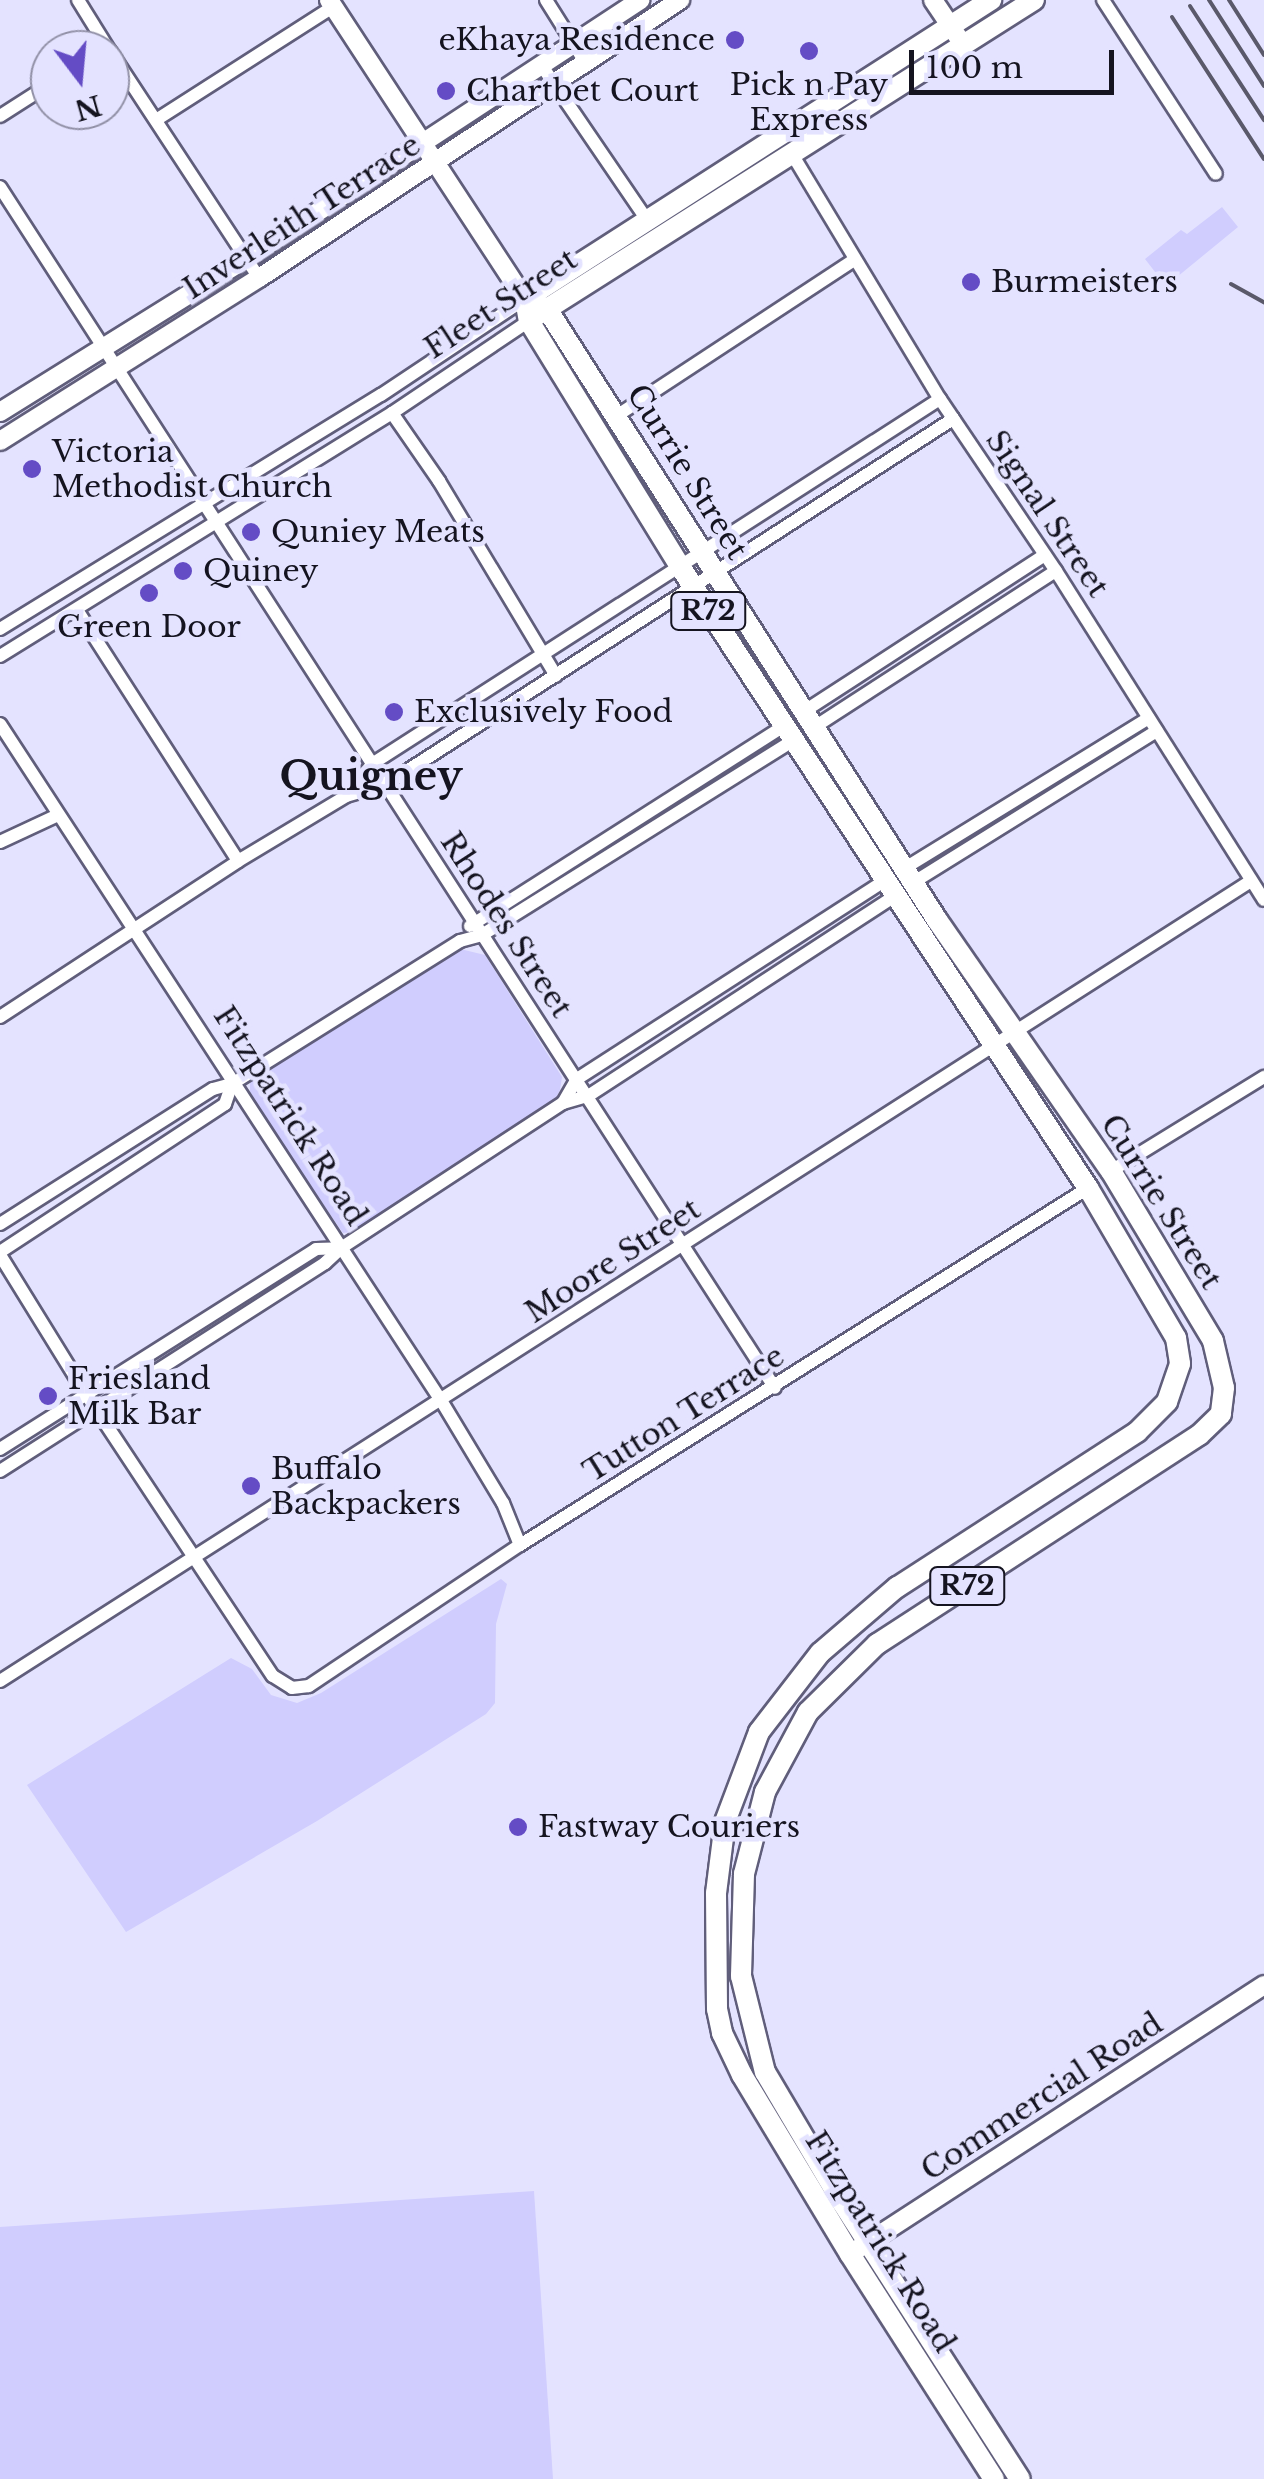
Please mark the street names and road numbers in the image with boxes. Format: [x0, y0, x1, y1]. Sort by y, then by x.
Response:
street label: Inverleith Terrace [176, 127, 428, 307]
street label: Fleet Street [418, 241, 584, 367]
street label: Currie Street [619, 378, 755, 566]
street label: Signal Street [978, 424, 1116, 604]
road number: R72 [668, 588, 748, 634]
street label: Rhodes Street [433, 826, 579, 1024]
street label: Fitzpatrick Road [206, 1000, 374, 1232]
street label: Currie Street [1093, 1108, 1229, 1296]
street label: Moore Street [519, 1191, 707, 1331]
street label: Tutton Terrace [577, 1338, 791, 1490]
road number: R72 [927, 1563, 1007, 1609]
street label: Commercial Road [915, 2006, 1169, 2188]
street label: Fitzpatrick Road [797, 2125, 963, 2359]

